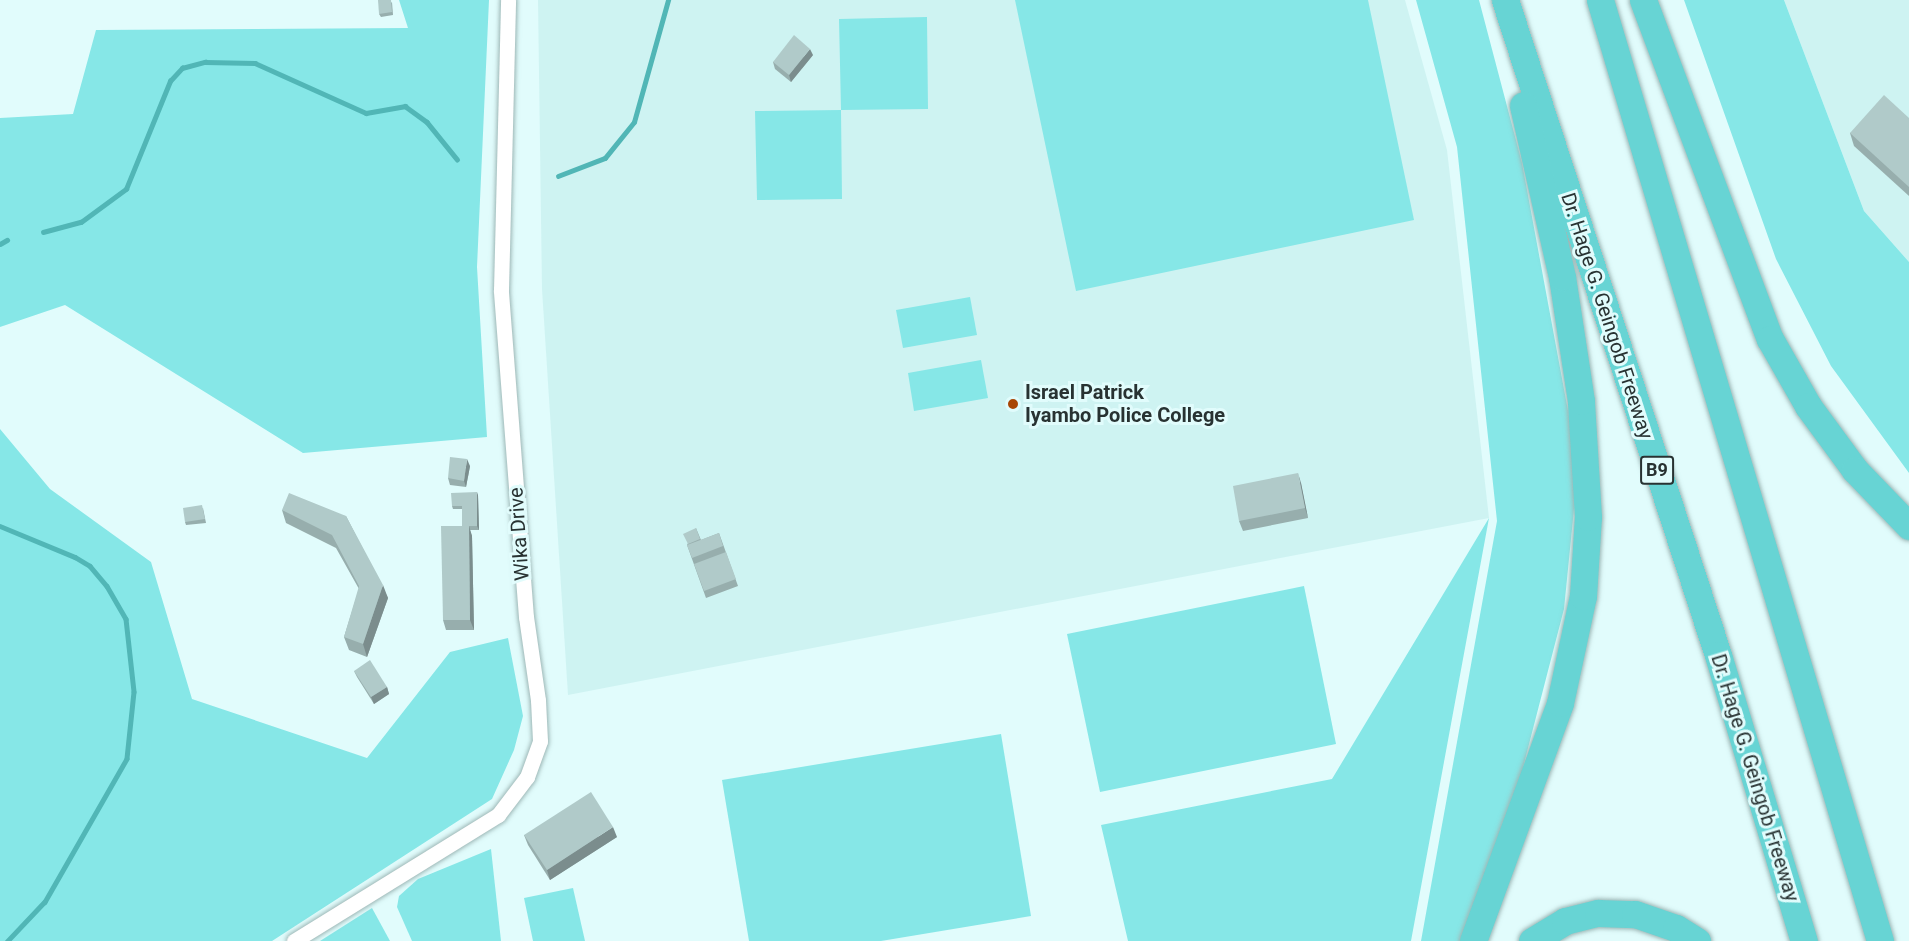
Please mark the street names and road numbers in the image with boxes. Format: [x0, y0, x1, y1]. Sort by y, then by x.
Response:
street label: Dr. Hage G. Geingob Freeway [1556, 190, 1658, 442]
road number: B9 [1639, 455, 1675, 485]
street label: Wika Drive [504, 487, 534, 581]
street label: Dr. Hage G. Geingob Freeway [1706, 651, 1804, 905]

